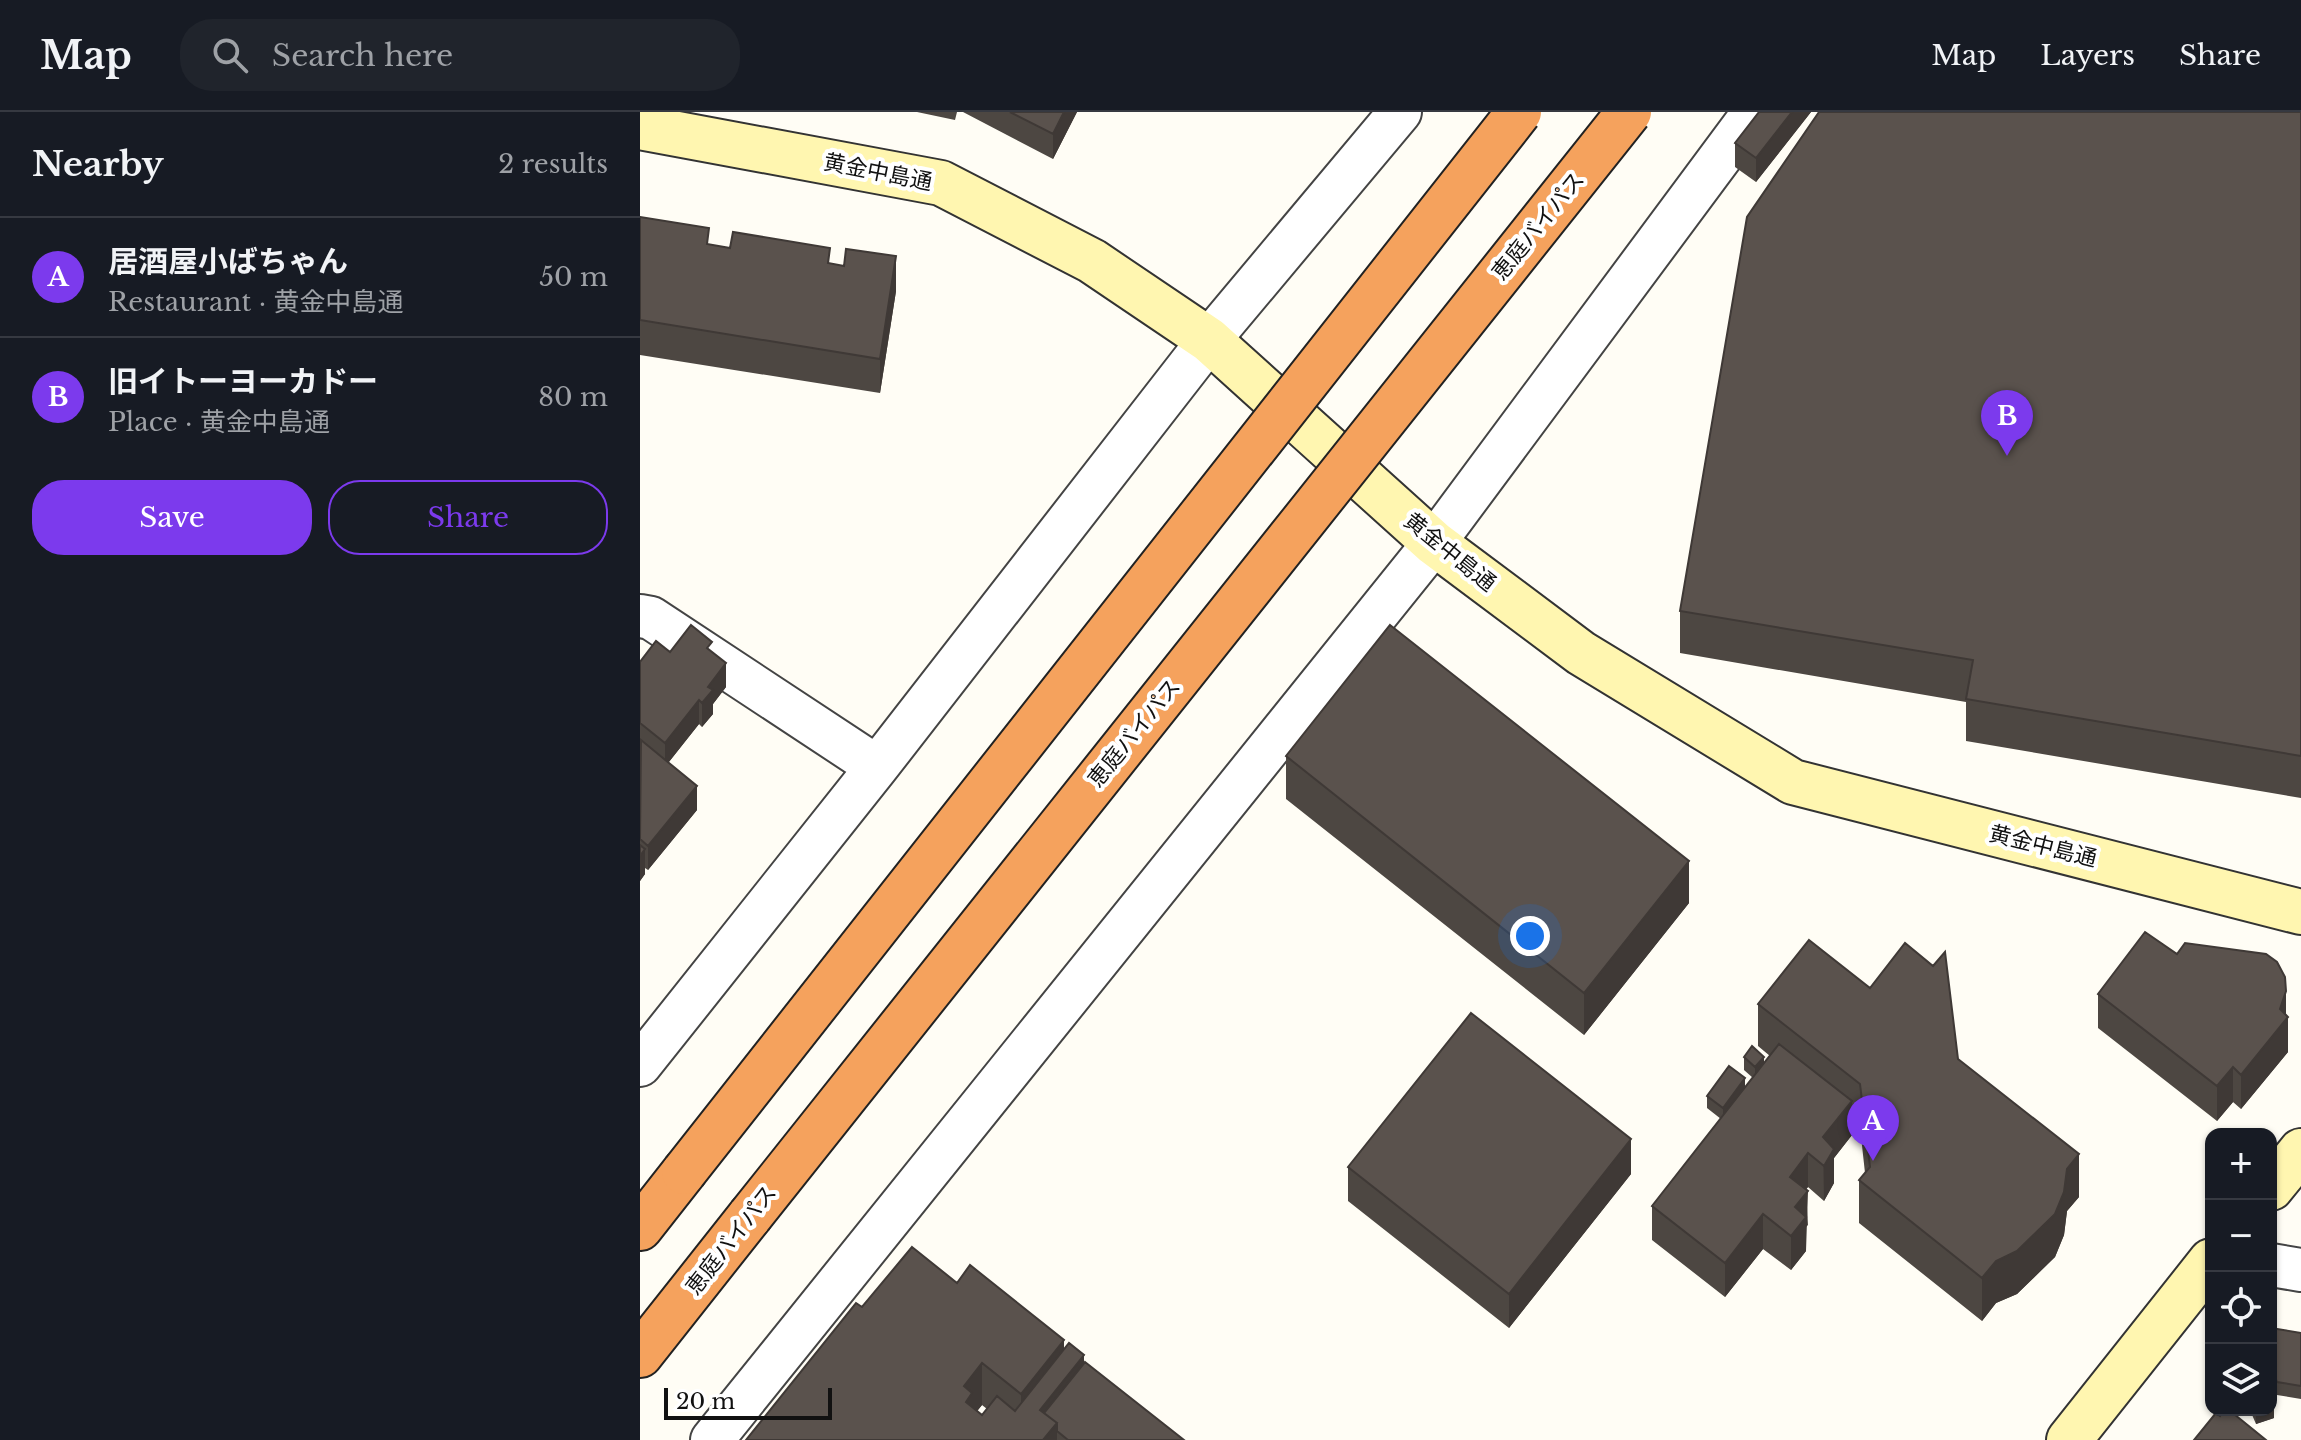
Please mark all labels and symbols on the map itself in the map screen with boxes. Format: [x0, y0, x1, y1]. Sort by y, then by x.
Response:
street label: 黄金中島通 [821, 148, 935, 196]
street label: 恵庭バイパス [1486, 166, 1590, 286]
pin: B [1981, 390, 2033, 456]
street label: 黄金中島通 [1399, 507, 1501, 597]
street label: 恵庭バイパス [1082, 673, 1186, 793]
street label: 黄金中島通 [1986, 820, 2100, 872]
your location [1510, 916, 1550, 956]
pin: A [1847, 1095, 1899, 1161]
street label: 恵庭バイパス [680, 1180, 782, 1300]
scale bar [664, 1384, 832, 1420]

